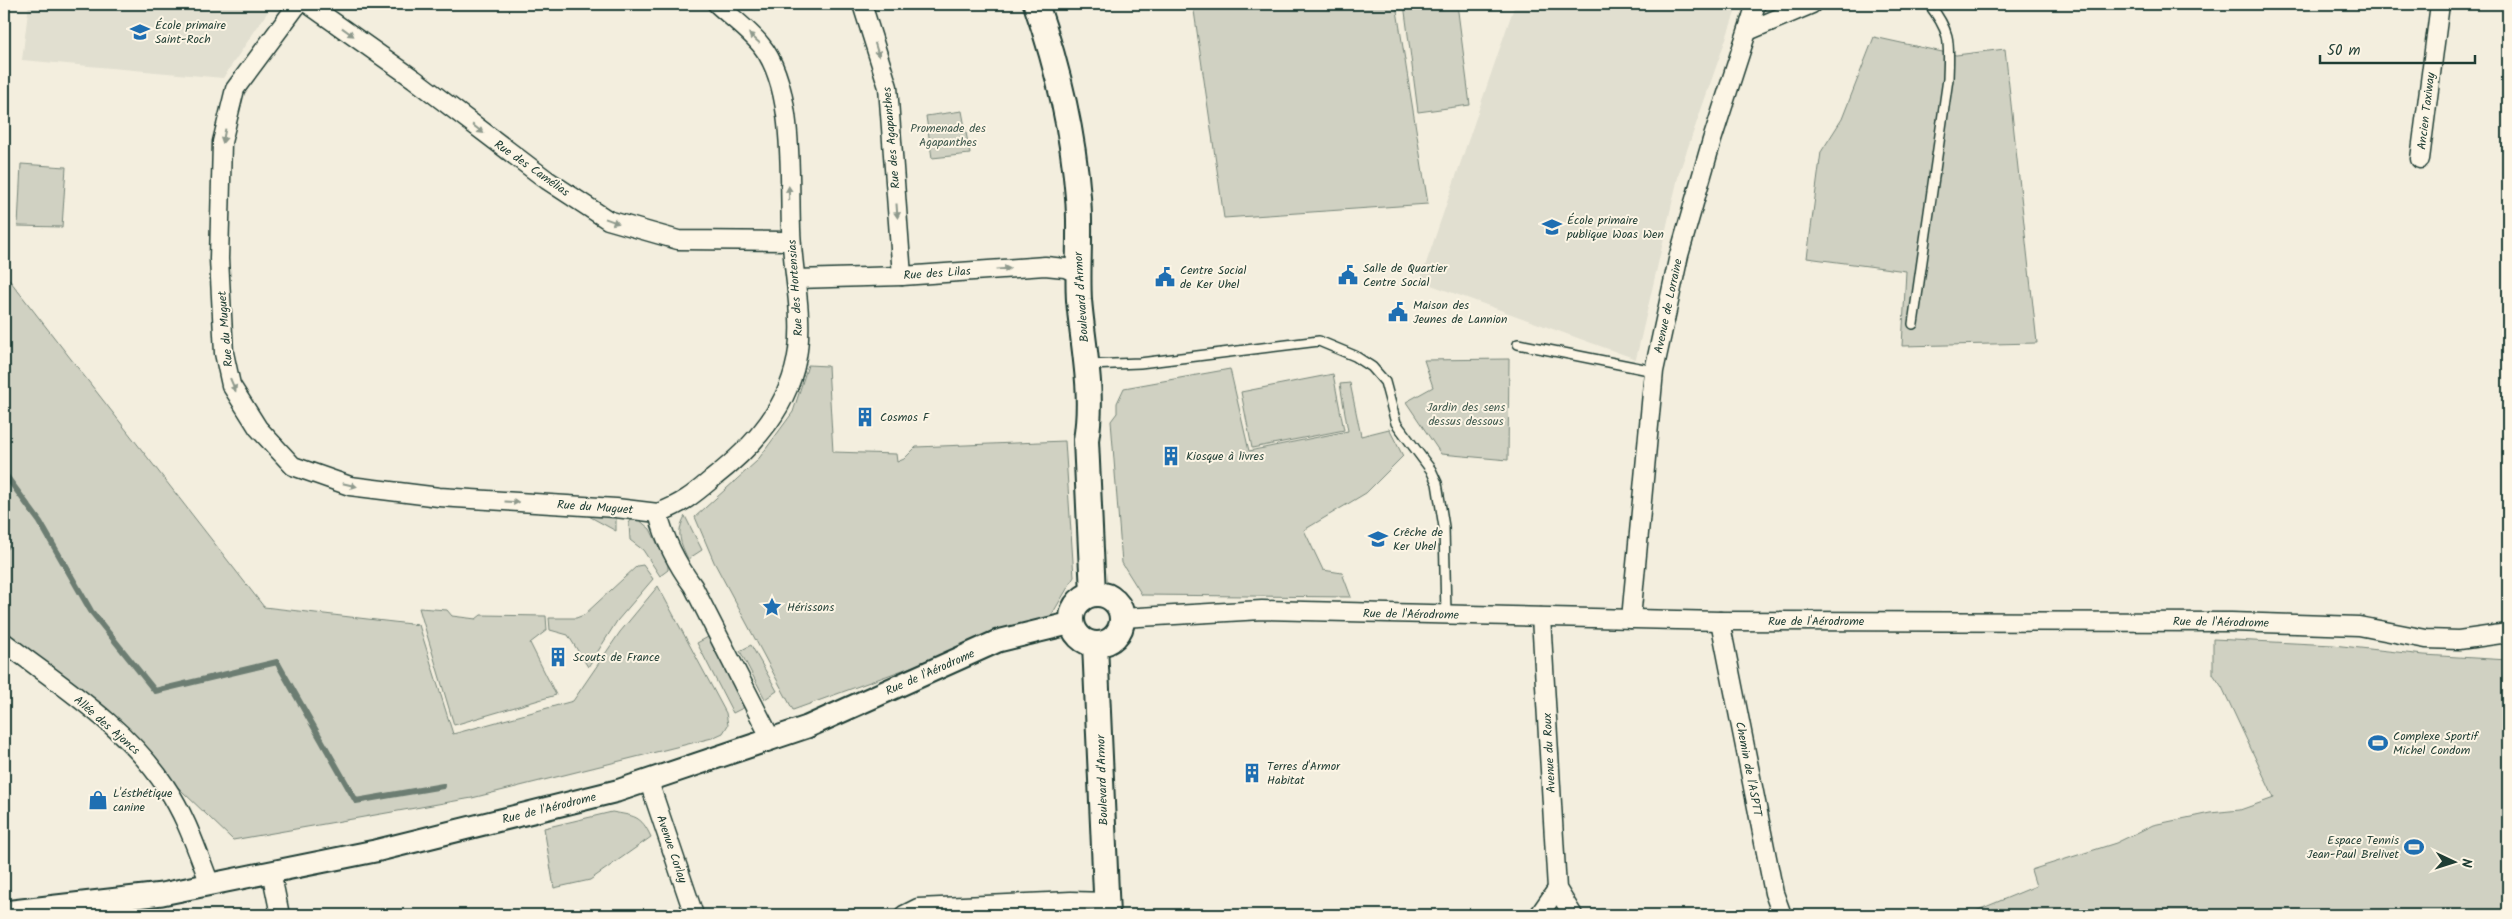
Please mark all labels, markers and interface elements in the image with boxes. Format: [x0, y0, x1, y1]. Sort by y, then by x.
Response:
place label: École primaire Saint-Roch [155, 16, 227, 49]
school or university icon: École primaire Saint-Roch [129, 21, 151, 43]
one-way arrow [342, 27, 355, 37]
scale bar [2320, 32, 2474, 64]
one-way arrow [748, 33, 761, 44]
text: 50 m [2327, 39, 2361, 63]
one-way arrow [873, 43, 881, 58]
street label: Ancien Taxiway [2412, 71, 2441, 151]
street label: Rue des Agapanthes [878, 86, 905, 190]
park label: Promenade des Agapanthes [910, 119, 986, 152]
one-way arrow [471, 124, 484, 135]
one-way arrow [219, 129, 227, 145]
street label: Rue des Camélias [490, 135, 573, 202]
one-way arrow [785, 184, 793, 200]
one-way arrow [893, 203, 901, 219]
place label: École primaire publique Woas Wen [1566, 211, 1664, 244]
school or university icon: École primaire publique Woas Wen [1541, 216, 1563, 238]
one-way arrow [605, 217, 620, 225]
street label: Rue des Hortensias [783, 239, 808, 337]
street label: Boulevard d'Armor [1069, 250, 1094, 343]
street label: Avenue de Lorraine [1649, 256, 1688, 355]
place label: Salle de Quartier Centre Social [1363, 259, 1448, 292]
place label: Centre Social de Ker Uhel [1180, 261, 1246, 294]
street label: Rue des Lilas [903, 262, 971, 285]
one-way arrow [995, 264, 1011, 272]
public building icon: Salle de Quartier Centre Social [1337, 264, 1359, 286]
public building icon: Centre Social de Ker Uhel [1154, 266, 1176, 288]
street label: Rue du Muguet [213, 290, 238, 368]
place label: Maison des Jeunes de Lannion [1413, 296, 1507, 329]
public building icon: Maison des Jeunes de Lannion [1387, 301, 1409, 323]
one-way arrow [229, 378, 237, 393]
park label: Jardin des sens dessus dessous [1427, 398, 1505, 431]
building icon: Cosmos F [854, 406, 876, 428]
place label: Cosmos F [880, 408, 931, 427]
building icon: Kiosque à livres [1160, 445, 1182, 467]
place label: Kiosque à livres [1186, 447, 1264, 466]
one-way arrow [343, 481, 358, 489]
street label: Rue du Muguet [556, 495, 634, 520]
one-way arrow [504, 498, 520, 506]
place label: Crêche de Ker Uhel [1393, 523, 1443, 556]
school or university icon: Crêche de Ker Uhel [1367, 528, 1389, 550]
place icon: Hérissons [761, 596, 783, 618]
place label: Hérissons [787, 598, 834, 617]
street label: Rue de l'Aérodrome [1363, 604, 1460, 625]
street label: Rue de l'Aérodrome [1768, 612, 1865, 631]
street label: Rue de l'Aérodrome [2173, 612, 2270, 633]
street label: Rue de l'Aérodrome [882, 644, 979, 701]
building icon: Scouts de France [547, 646, 569, 668]
place label: Scouts de France [573, 648, 660, 667]
street label: Allée des Ajoncs [69, 691, 144, 760]
street label: Avenue du Roux [1538, 712, 1561, 793]
street label: Chemin de l'ASPTT [1730, 720, 1767, 820]
place label: Complexe Sportif Michel Condom [2393, 727, 2480, 760]
sports icon: Complexe Sportif Michel Condom [2367, 732, 2389, 754]
street label: Boulevard d'Armor [1091, 733, 1114, 826]
place label: Terres d'Armor Habitat [1267, 757, 1341, 790]
building icon: Terres d'Armor Habitat [1241, 762, 1263, 784]
place label: L'ésthétique canine [113, 784, 173, 817]
street label: Rue de l'Aérodrome [500, 787, 599, 829]
shop icon: L'ésthétique canine [87, 789, 109, 811]
street label: Avenue Corlay [651, 813, 692, 886]
place label: Espace Tennis Jean-Paul Brelivet [2307, 831, 2399, 864]
sports icon: Espace Tennis Jean-Paul Brelivet [2403, 836, 2425, 858]
north arrow [2430, 836, 2480, 886]
text: N [2455, 858, 2477, 868]

